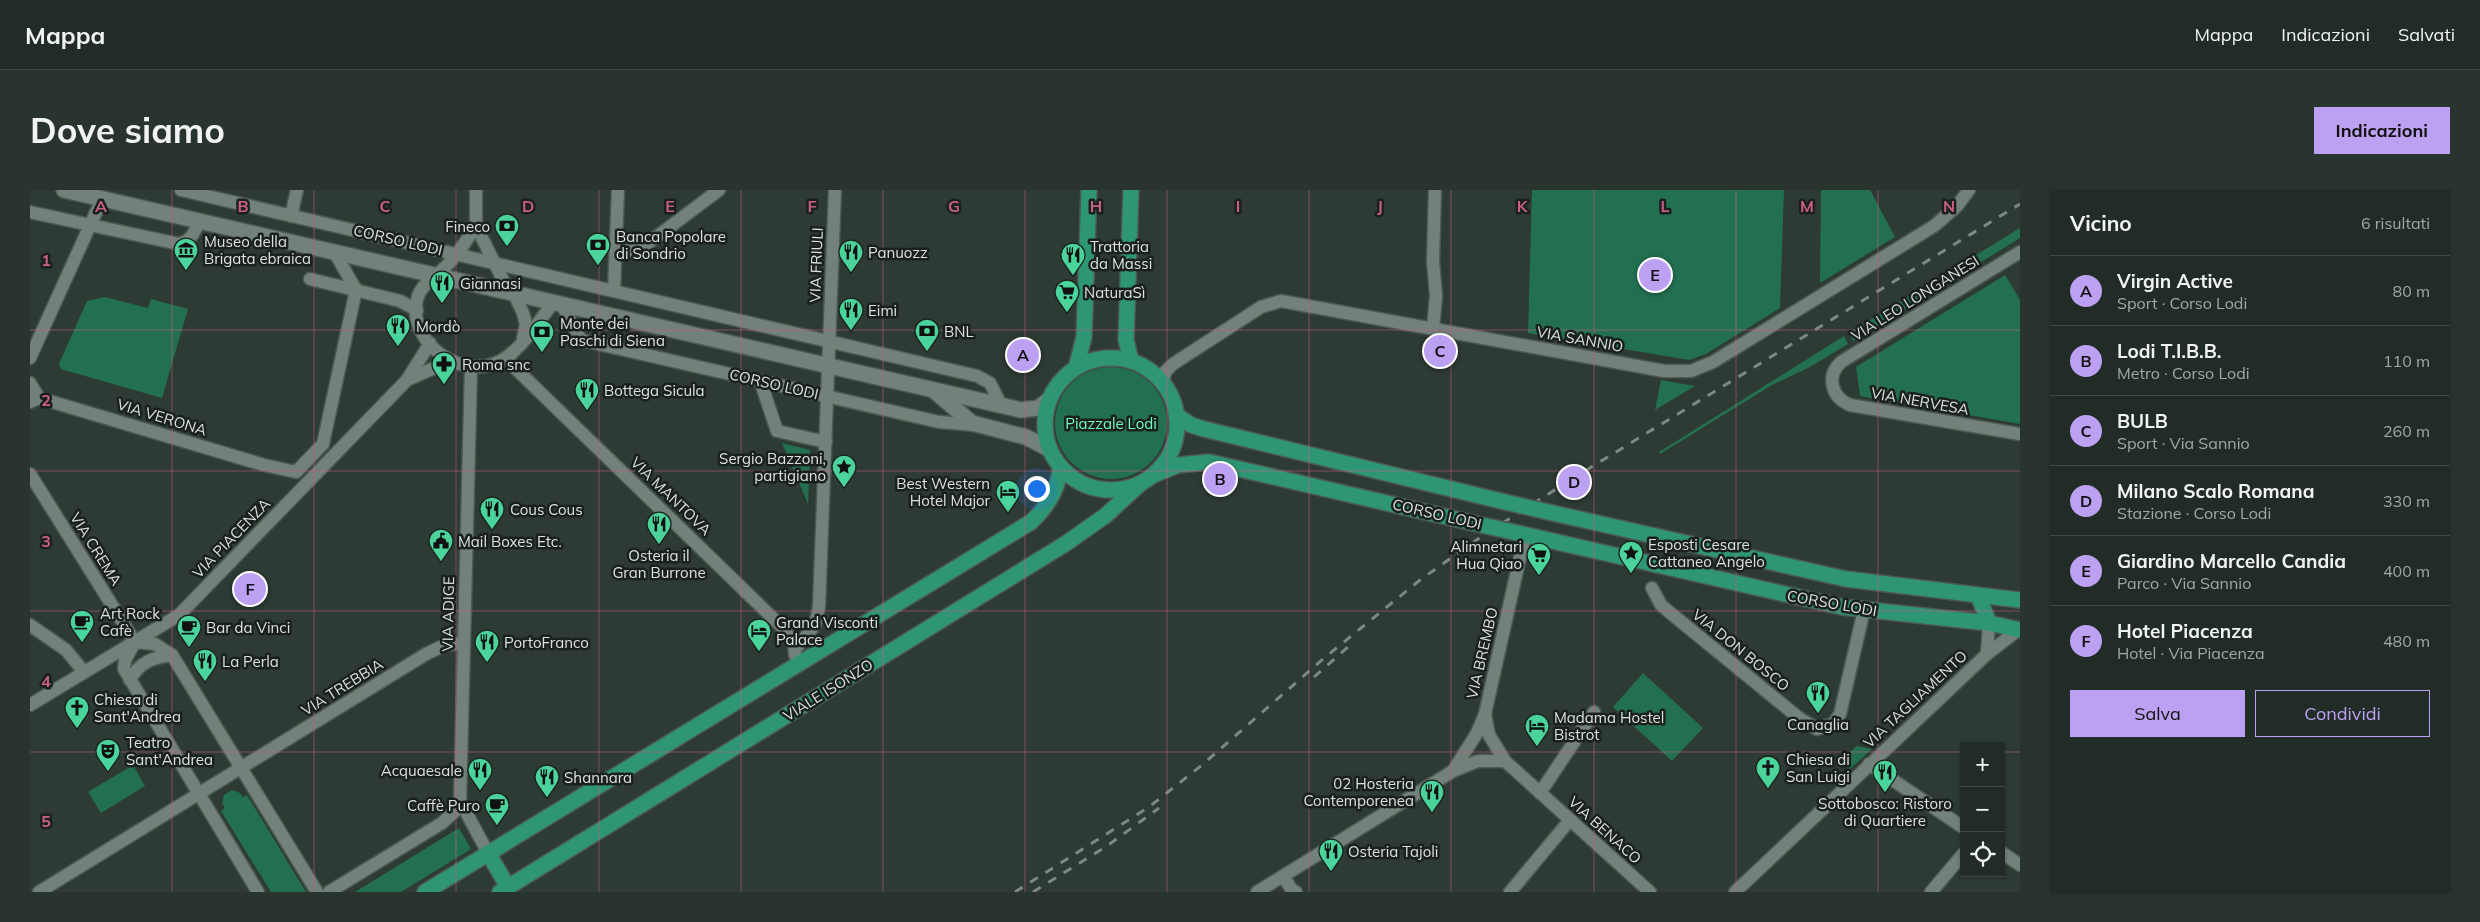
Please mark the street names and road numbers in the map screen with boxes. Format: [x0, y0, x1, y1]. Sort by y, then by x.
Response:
street label: CORSO LODI [352, 221, 444, 259]
street label: VIA FRIULI [805, 227, 827, 303]
street label: VIA LEO LONGANESI [1848, 251, 1982, 345]
street label: VIA SANNIO [1535, 322, 1625, 356]
street label: CORSO LODI [728, 365, 820, 403]
street label: VIA NERVESA [1870, 383, 1970, 419]
street label: VIA VERONA [115, 394, 209, 440]
street label: VIA MANTOVA [627, 453, 715, 539]
street label: VIA PIACENZA [188, 494, 274, 582]
street label: CORSO LODI [1391, 495, 1483, 533]
street label: VIA CREMA [66, 509, 126, 589]
street label: VIA ADIGE [438, 576, 458, 652]
street label: CORSO LODI [1786, 586, 1878, 620]
street label: VIA BREMBO [1462, 605, 1502, 701]
street label: VIA DON BOSCO [1688, 605, 1794, 695]
street label: VIA TAGLIAMENTO [1859, 646, 1971, 752]
street label: VIA TREBBIA [298, 654, 386, 720]
street label: VIALE ISONZO [779, 655, 877, 725]
street label: VIA BENACO [1564, 792, 1646, 868]

